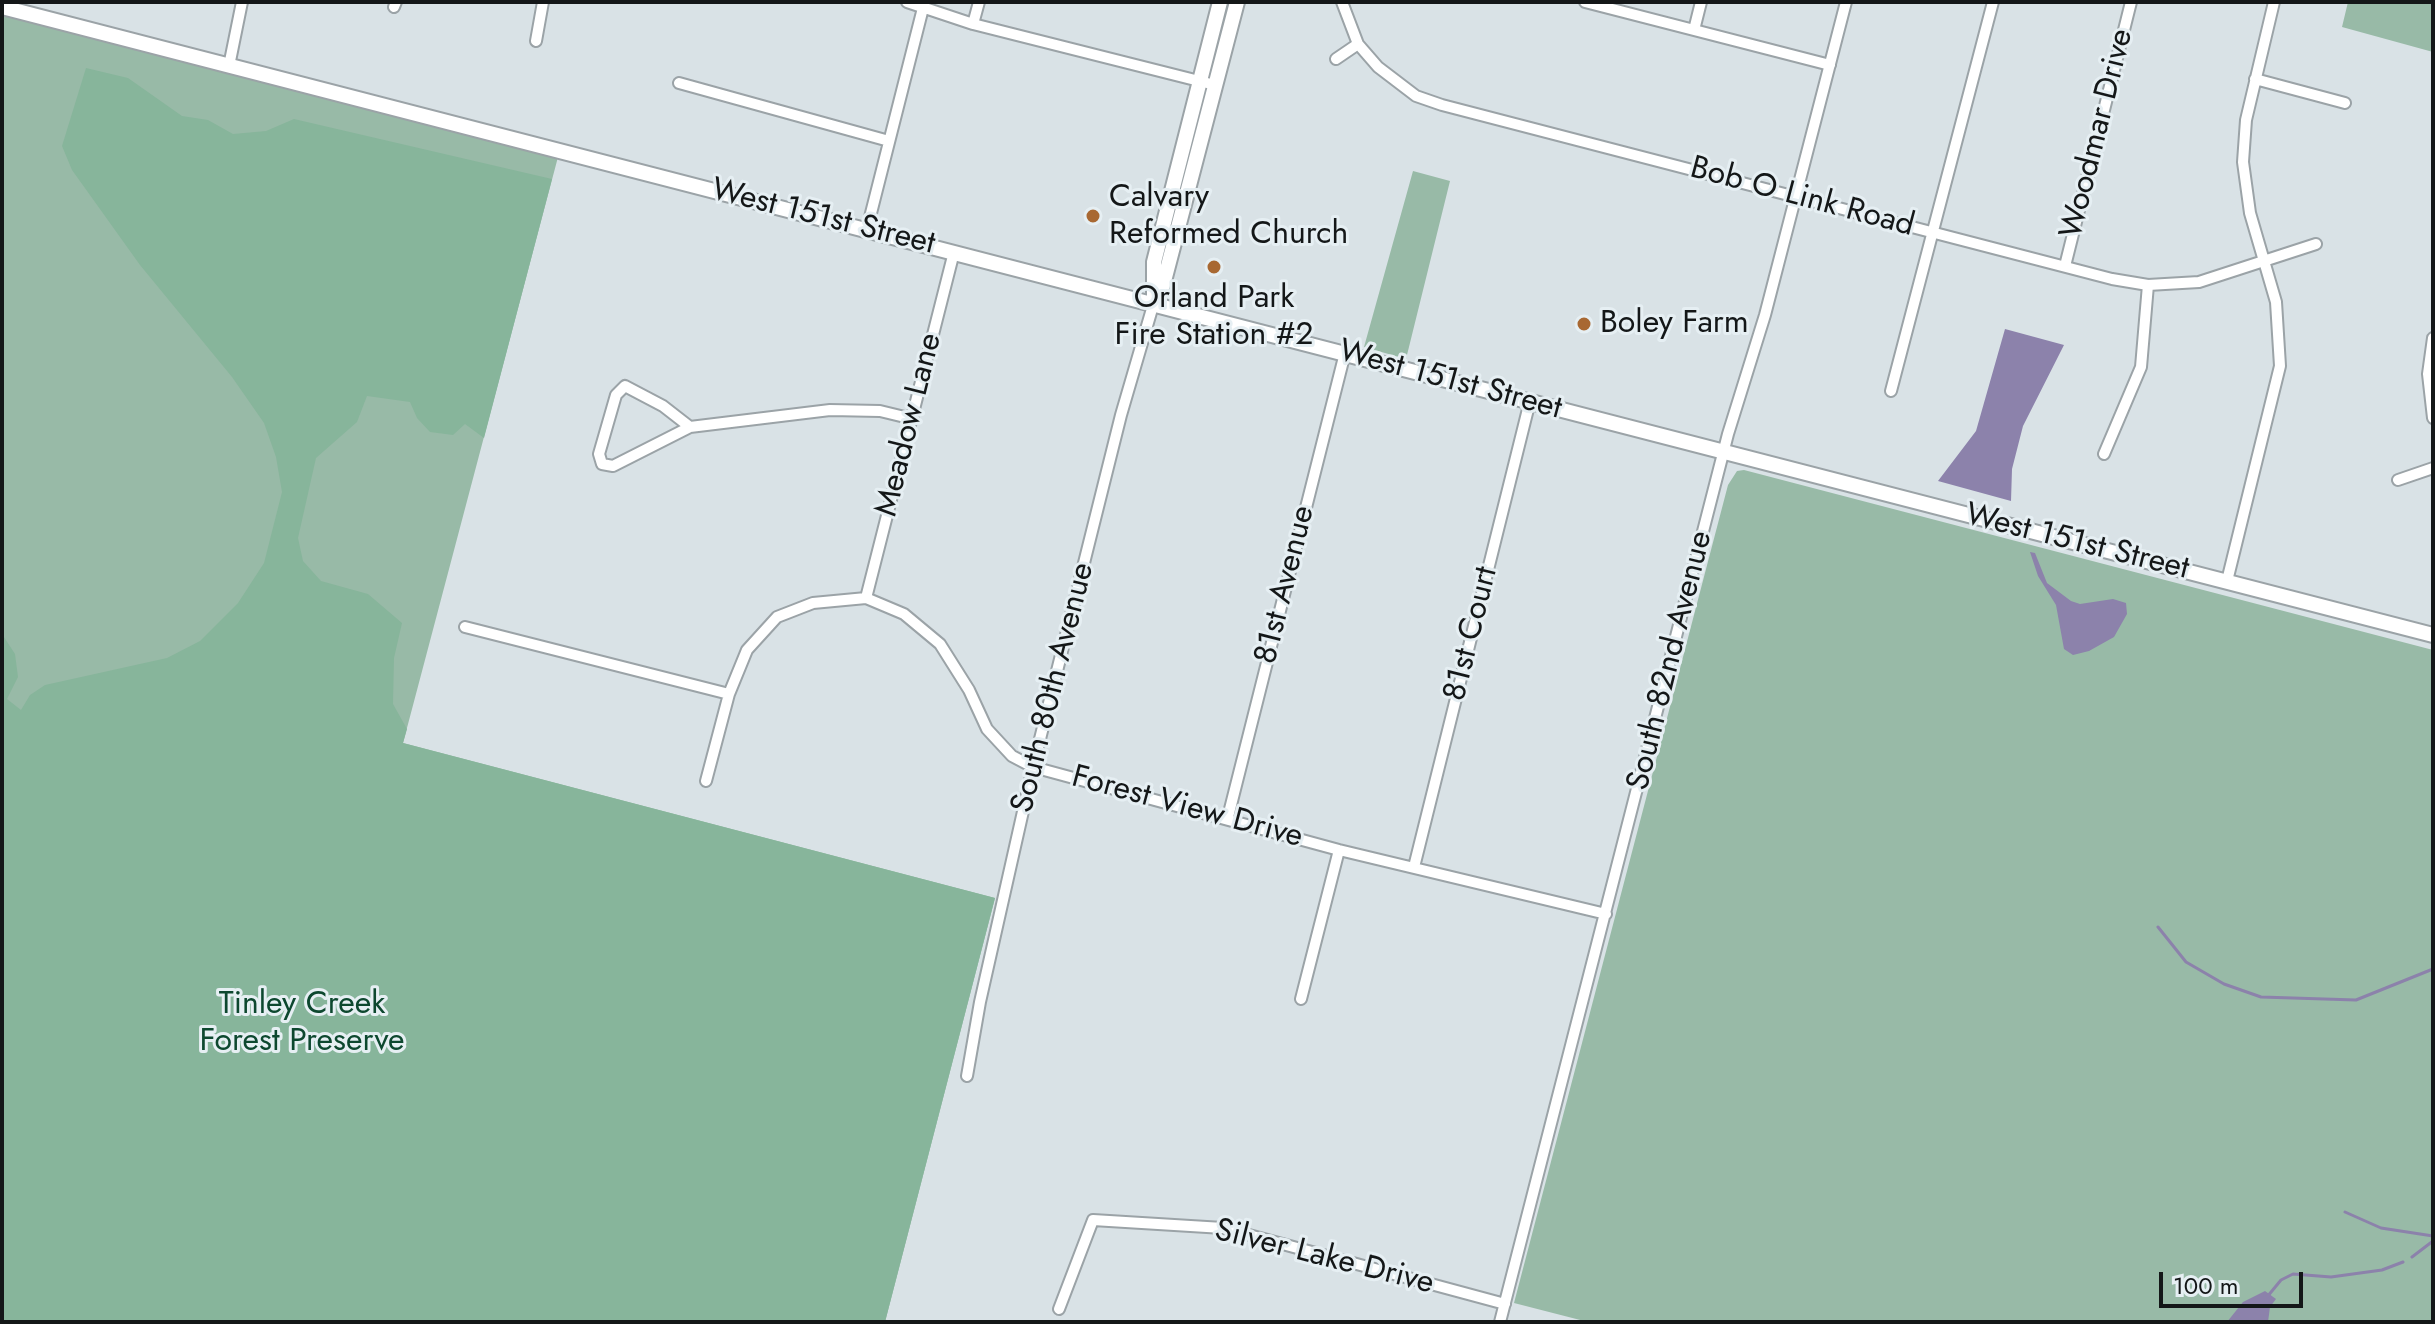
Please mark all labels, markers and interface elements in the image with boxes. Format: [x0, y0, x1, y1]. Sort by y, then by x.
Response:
street label: Woodmar Drive [2053, 25, 2143, 243]
street label: Bob O Link Road [1686, 150, 1918, 246]
street label: West 151st Street [707, 172, 939, 264]
place label: Calvary Reformed Church [1109, 179, 1348, 254]
marker: Calvary Reformed Church [1084, 207, 1102, 225]
marker: Orland Park Fire Station #2 [1205, 258, 1223, 276]
place label: Orland Park Fire Station #2 [1115, 280, 1313, 355]
place label: Boley Farm [1600, 305, 1749, 343]
marker: Boley Farm [1575, 315, 1593, 333]
street label: Meadow Lane [869, 329, 951, 521]
street label: West 151st Street [1334, 333, 1566, 429]
street label: West 151st Street [1961, 497, 2193, 589]
street label: 81st Avenue [1248, 502, 1324, 668]
street label: South 82nd Avenue [1620, 527, 1722, 795]
street label: South 80th Avenue [1004, 559, 1104, 817]
street label: 81st Court [1437, 563, 1507, 705]
street label: Forest View Drive [1067, 759, 1307, 857]
park label: Tinley Creek Forest Preserve [200, 986, 404, 1061]
street label: Silver Lake Drive [1210, 1212, 1438, 1304]
scale bar [2163, 1256, 2307, 1306]
text: 100 m [2173, 1268, 2239, 1303]

